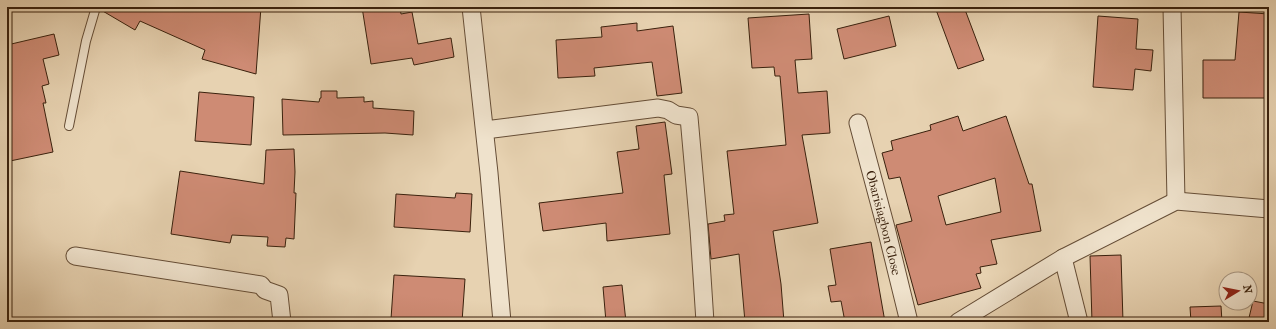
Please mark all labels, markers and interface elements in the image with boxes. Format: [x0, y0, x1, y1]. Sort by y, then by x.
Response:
street label: Obarisiagbon Close [863, 168, 905, 277]
north arrow [1218, 271, 1258, 311]
text: N [1240, 284, 1255, 295]

